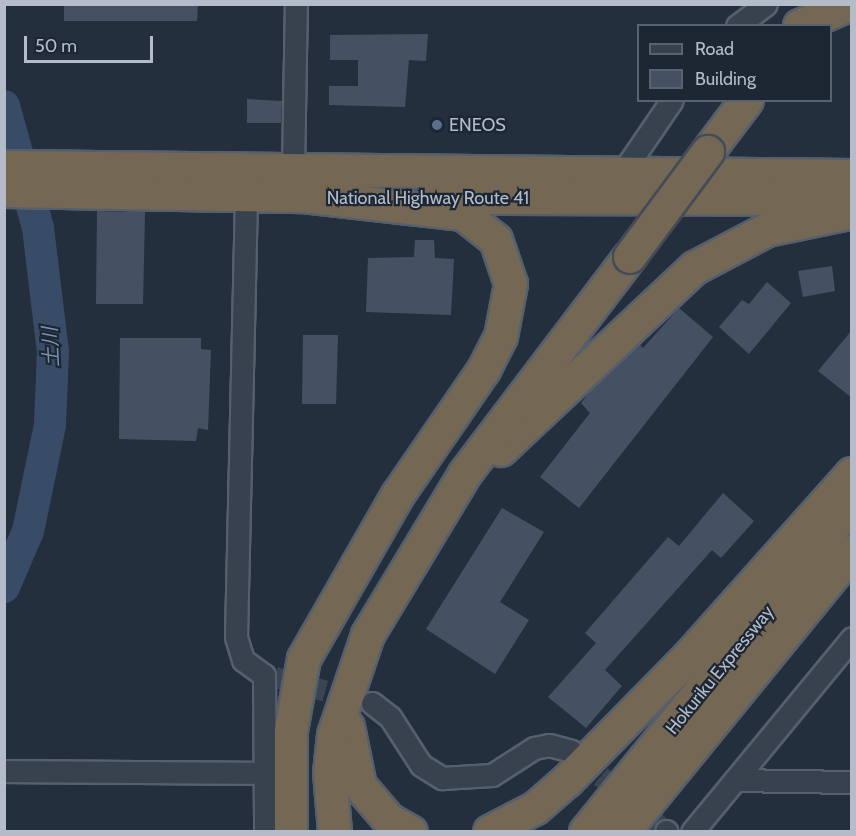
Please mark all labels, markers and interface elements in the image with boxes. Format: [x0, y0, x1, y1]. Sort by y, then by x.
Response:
scale bar [27, 24, 156, 62]
legend [637, 24, 832, 102]
text: 50 m [35, 35, 77, 57]
text: Road [695, 38, 734, 60]
text: Building [695, 68, 756, 90]
place label: ENEOS [449, 114, 506, 136]
marker: ENEOS [430, 118, 444, 132]
street label: National Highway Route 41 [327, 187, 529, 209]
water label: 土川 [38, 326, 64, 368]
street label: Hokuriku Expressway [661, 601, 779, 739]

